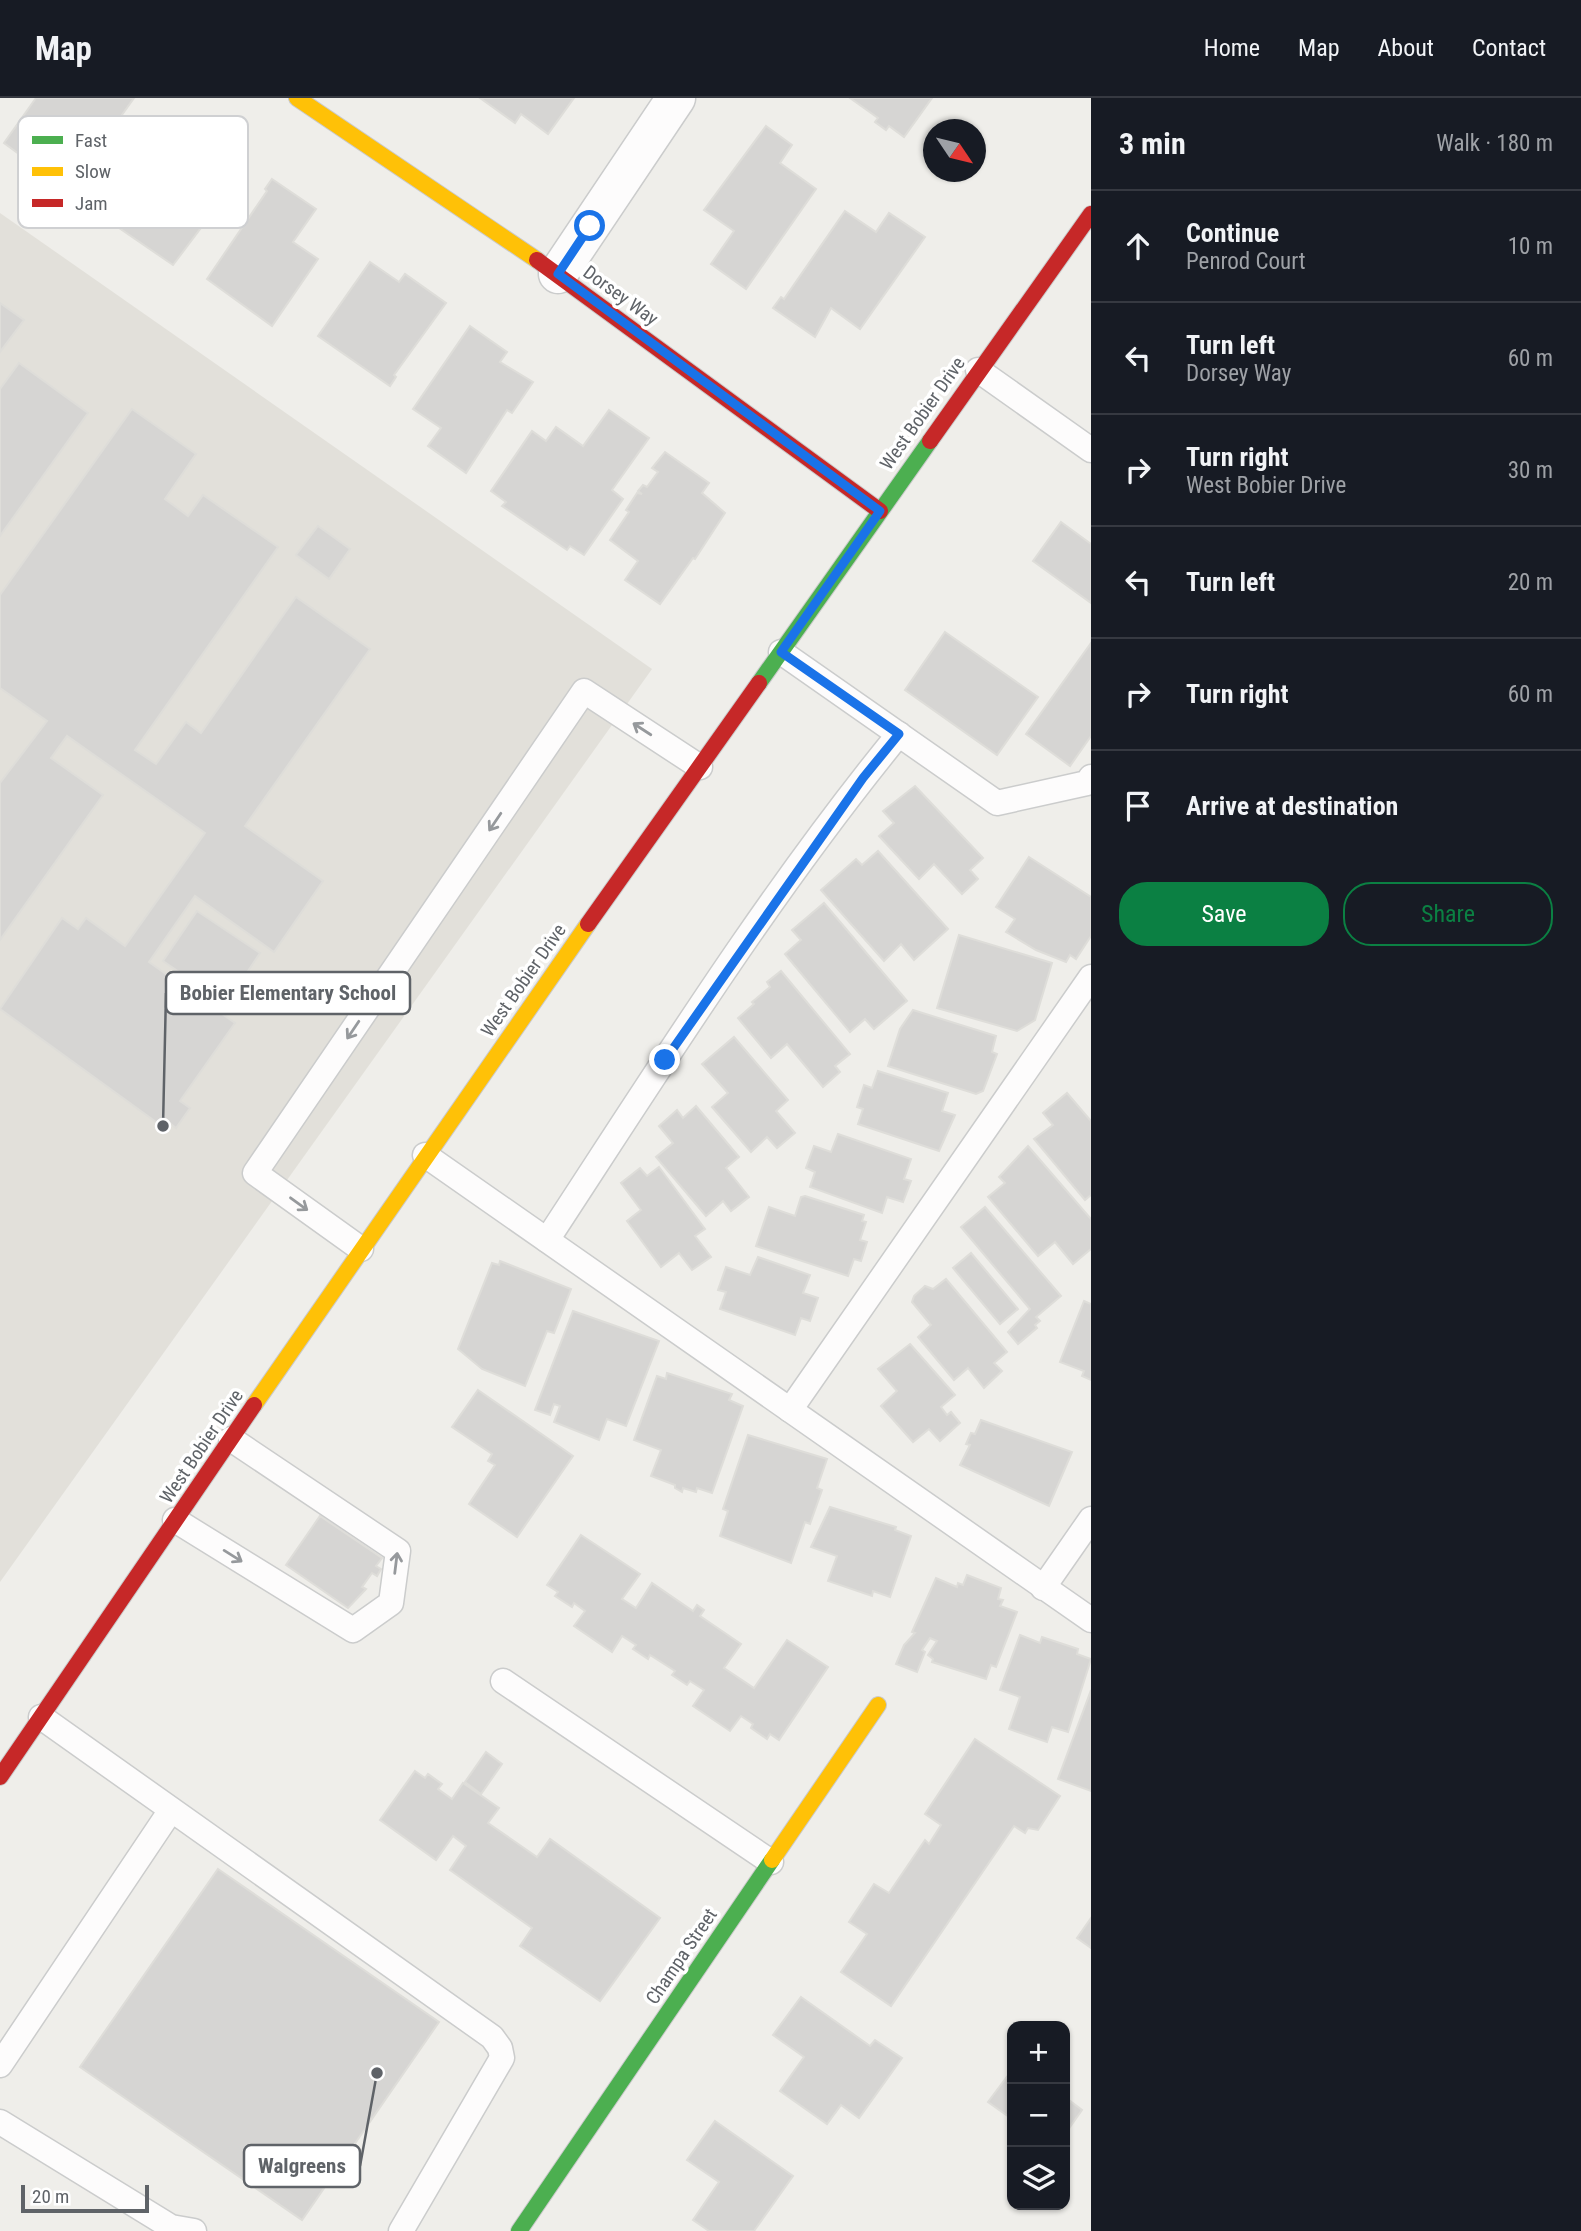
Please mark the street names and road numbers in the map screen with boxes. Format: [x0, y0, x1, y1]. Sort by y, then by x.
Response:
street label: Dorsey Way [579, 261, 663, 330]
street label: West Bobier Drive [875, 352, 970, 474]
street label: West Bobier Drive [476, 919, 571, 1041]
street label: West Bobier Drive [155, 1385, 248, 1508]
street label: Champa Street [641, 1904, 722, 2009]

